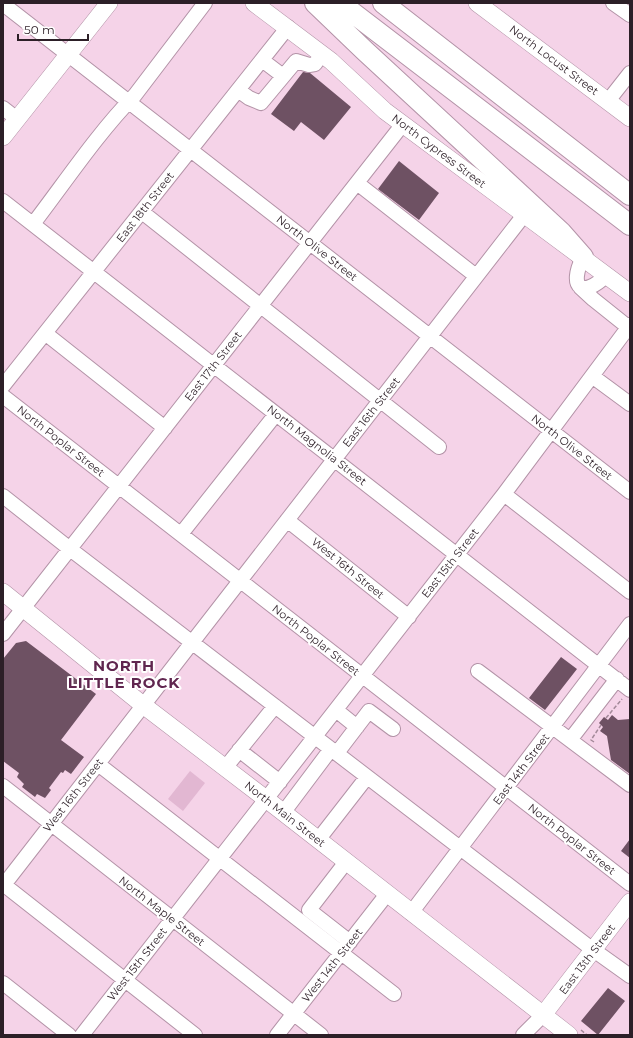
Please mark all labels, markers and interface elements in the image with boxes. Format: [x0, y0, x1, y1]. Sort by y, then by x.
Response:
scale bar [18, 16, 88, 42]
text: 50 m [24, 22, 55, 37]
street label: North Locust Street [507, 22, 602, 98]
street label: North Cypress Street [389, 111, 489, 191]
street label: East 18th Street [113, 169, 177, 245]
street label: North Olive Street [274, 212, 361, 284]
street label: East 17th Street [181, 328, 245, 404]
street label: East 16th Street [339, 374, 403, 450]
street label: North Poplar Street [14, 402, 108, 480]
street label: North Magnolia Street [264, 402, 370, 489]
street label: North Olive Street [529, 411, 616, 483]
street label: East 15th Street [418, 525, 482, 601]
street label: West 16th Street [309, 534, 388, 602]
street label: North Poplar Street [269, 601, 363, 679]
district label: NORTH LITTLE ROCK [68, 656, 180, 692]
street label: East 14th Street [490, 730, 553, 807]
street label: West 16th Street [40, 755, 106, 835]
street label: North Main Street [242, 778, 329, 850]
street label: North Poplar Street [525, 800, 619, 878]
street label: North Maple Street [116, 873, 208, 949]
street label: East 13th Street [556, 921, 618, 997]
street label: West 15th Street [104, 924, 170, 1003]
street label: West 14th Street [299, 925, 366, 1005]

